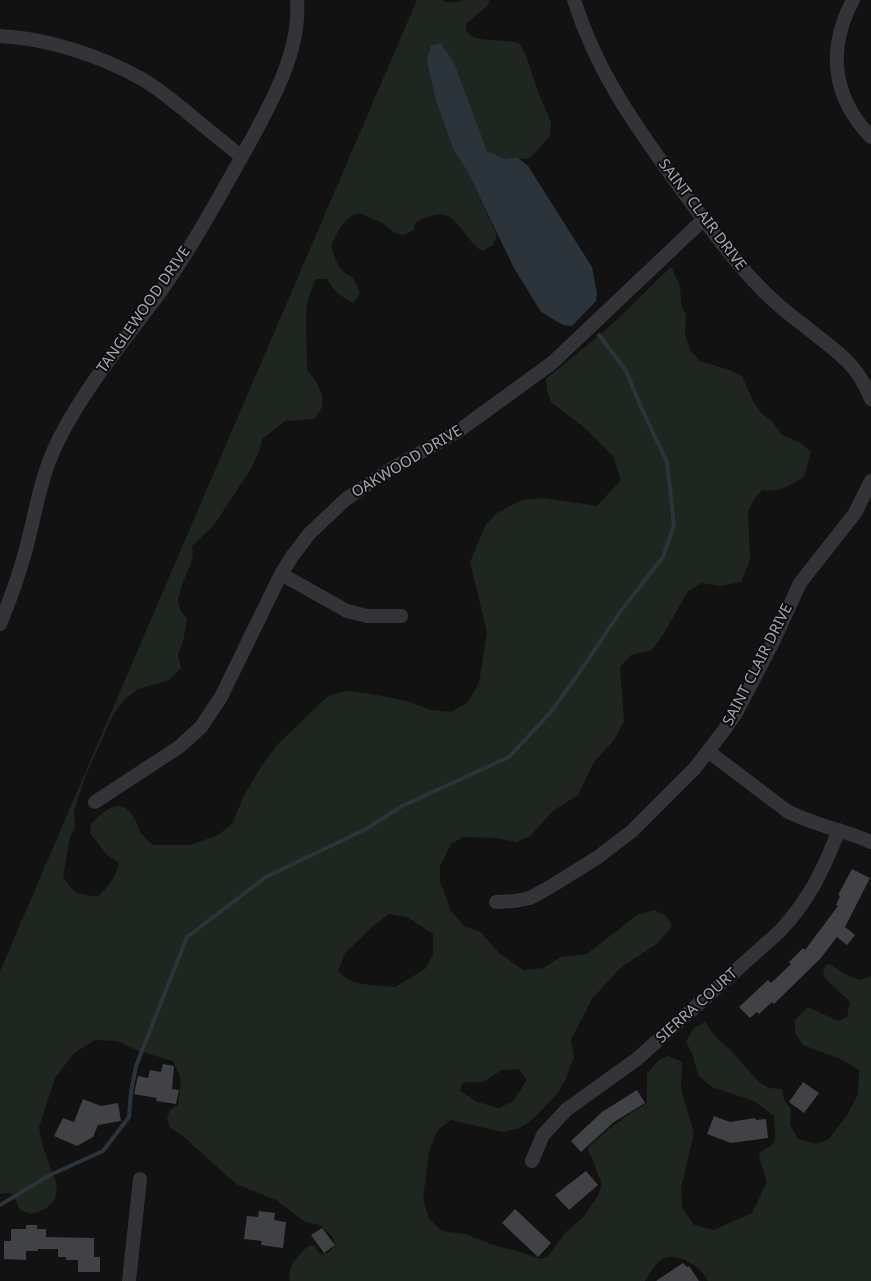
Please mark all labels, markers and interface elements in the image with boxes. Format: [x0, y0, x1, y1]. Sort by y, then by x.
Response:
street label: SAINT CLAIR DRIVE [654, 156, 750, 274]
street label: TANGLEWOOD DRIVE [94, 243, 194, 377]
street label: OAKWOOD DRIVE [349, 422, 465, 502]
street label: SAINT CLAIR DRIVE [719, 601, 797, 729]
street label: SIERRA COURT [653, 965, 741, 1047]

